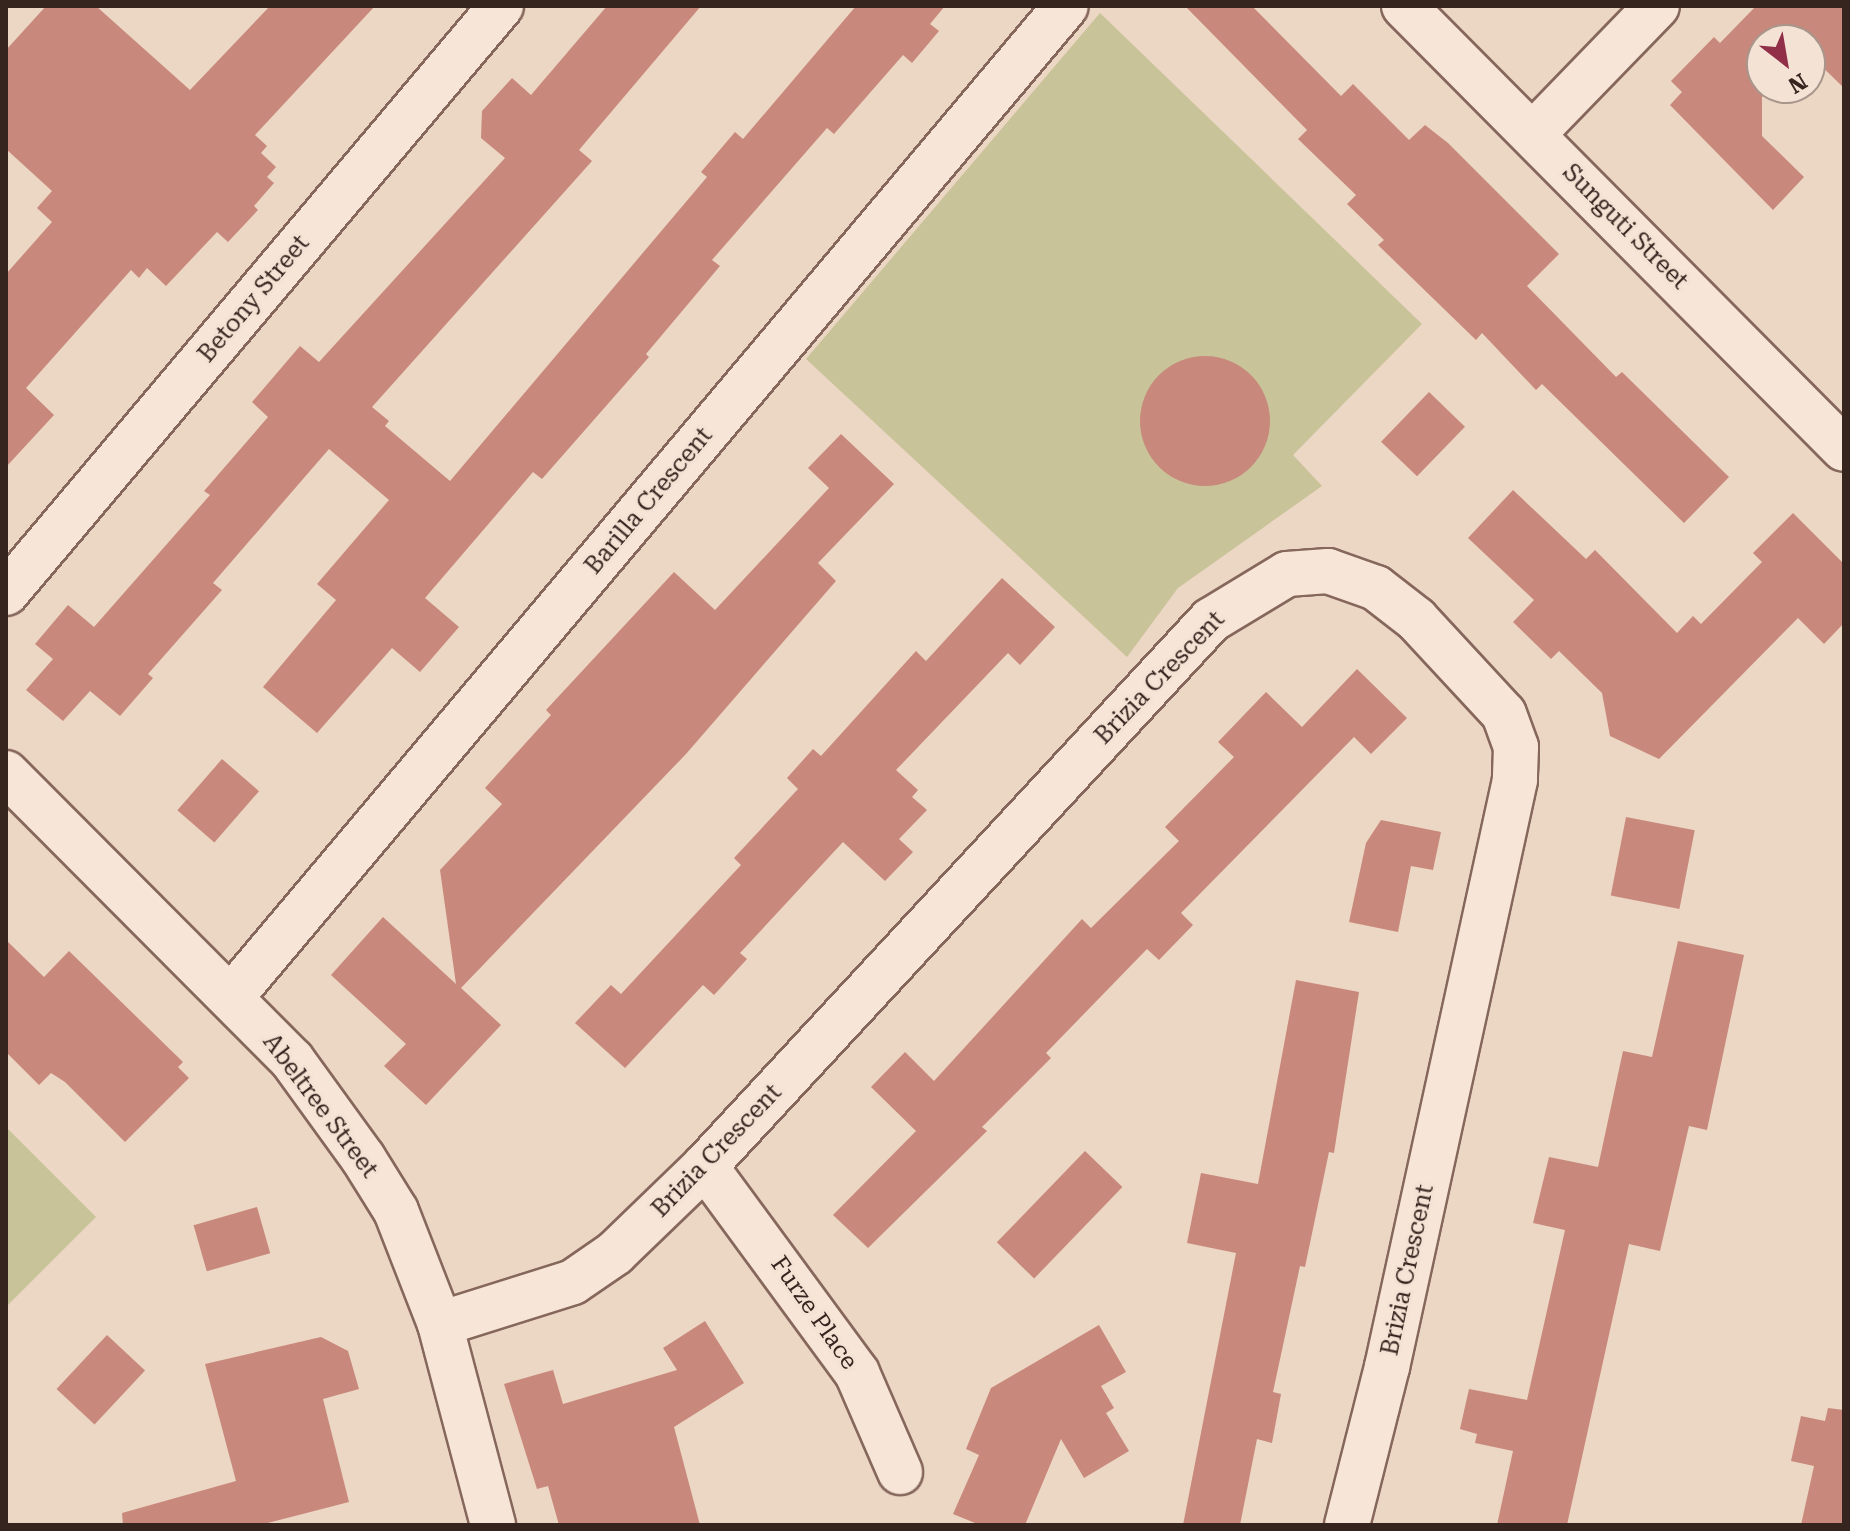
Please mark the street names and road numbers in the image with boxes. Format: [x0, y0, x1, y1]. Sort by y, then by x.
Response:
street label: Sunguti Street [1556, 158, 1694, 296]
street label: Betony Street [192, 230, 316, 368]
street label: Barilla Crescent [579, 422, 719, 580]
street label: Brizia Crescent [1089, 605, 1231, 751]
street label: Abeltree Street [256, 1028, 384, 1184]
street label: Brizia Crescent [646, 1078, 788, 1224]
street label: Brizia Crescent [1376, 1182, 1440, 1358]
street label: Furze Place [764, 1251, 864, 1375]

